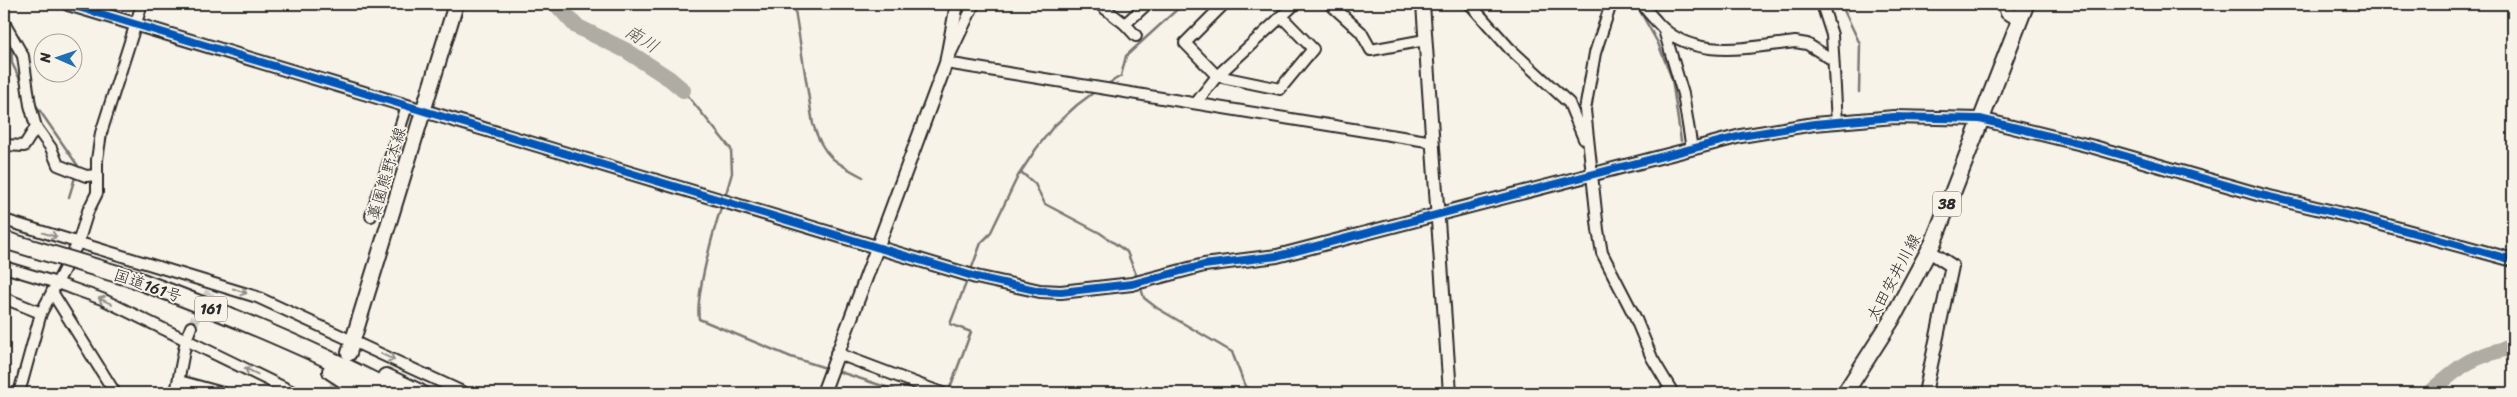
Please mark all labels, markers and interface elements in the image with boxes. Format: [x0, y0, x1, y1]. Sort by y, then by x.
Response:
water label: 南川 [618, 16, 666, 62]
north arrow [32, 32, 82, 82]
text: N [33, 52, 58, 64]
street label: 藁園熊野本線 [359, 123, 414, 223]
road number: 38 [1933, 192, 1961, 216]
street label: 太田安井川線 [1858, 228, 1929, 326]
one-way arrow [42, 230, 58, 240]
street label: 国道161号 [110, 260, 186, 311]
one-way arrow [231, 287, 247, 296]
one-way arrow [98, 295, 113, 305]
road number: 161 [195, 296, 227, 322]
one-way arrow [380, 352, 395, 362]
one-way arrow [244, 366, 259, 376]

